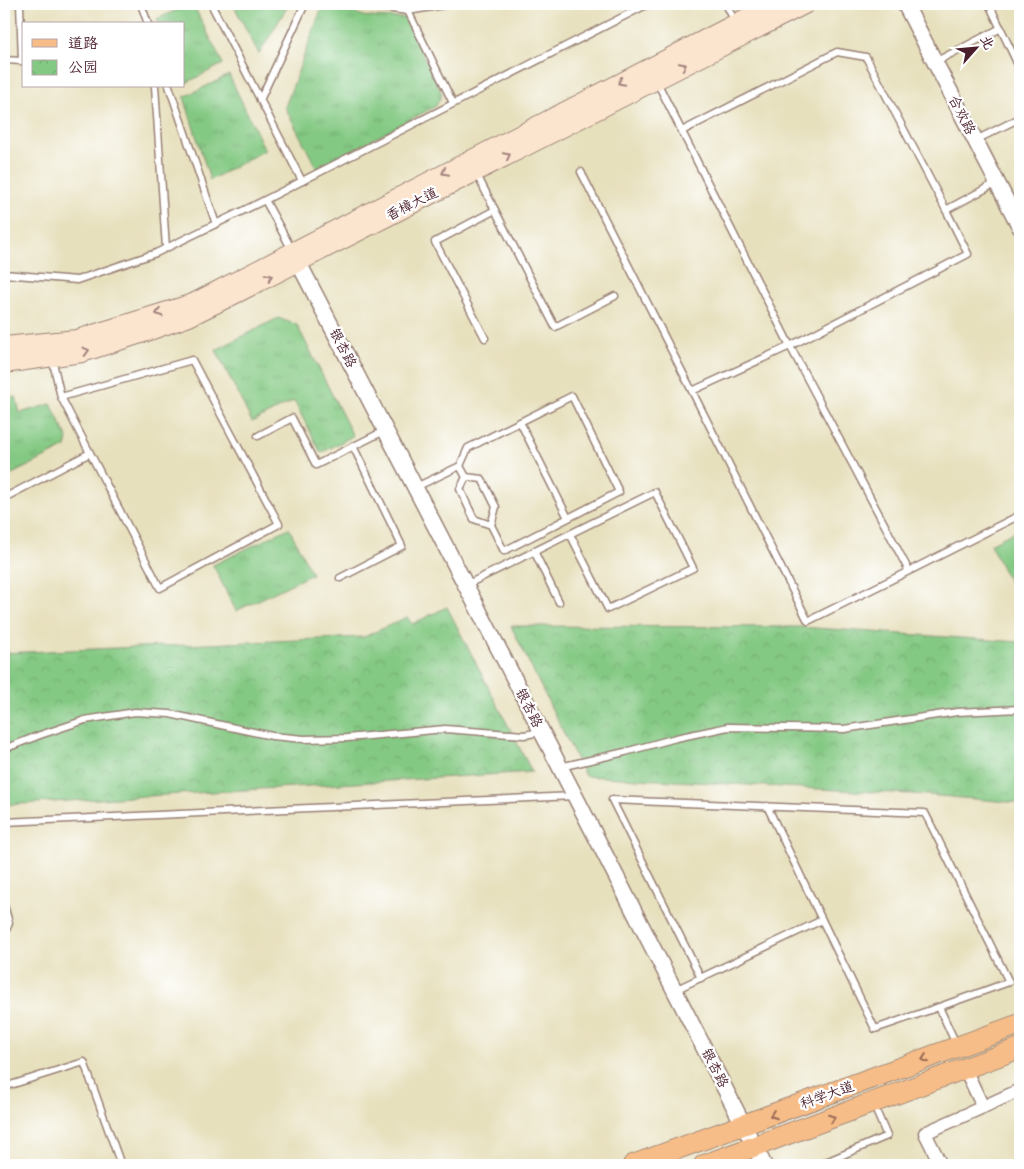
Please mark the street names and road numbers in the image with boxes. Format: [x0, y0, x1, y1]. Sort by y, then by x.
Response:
street label: 合欢路 [945, 92, 979, 138]
street label: 香樟大道 [383, 184, 441, 224]
street label: 银杏路 [326, 325, 360, 371]
street label: 银杏路 [512, 685, 546, 731]
street label: 银杏路 [698, 1045, 732, 1091]
street label: 科学大道 [798, 1077, 856, 1113]

